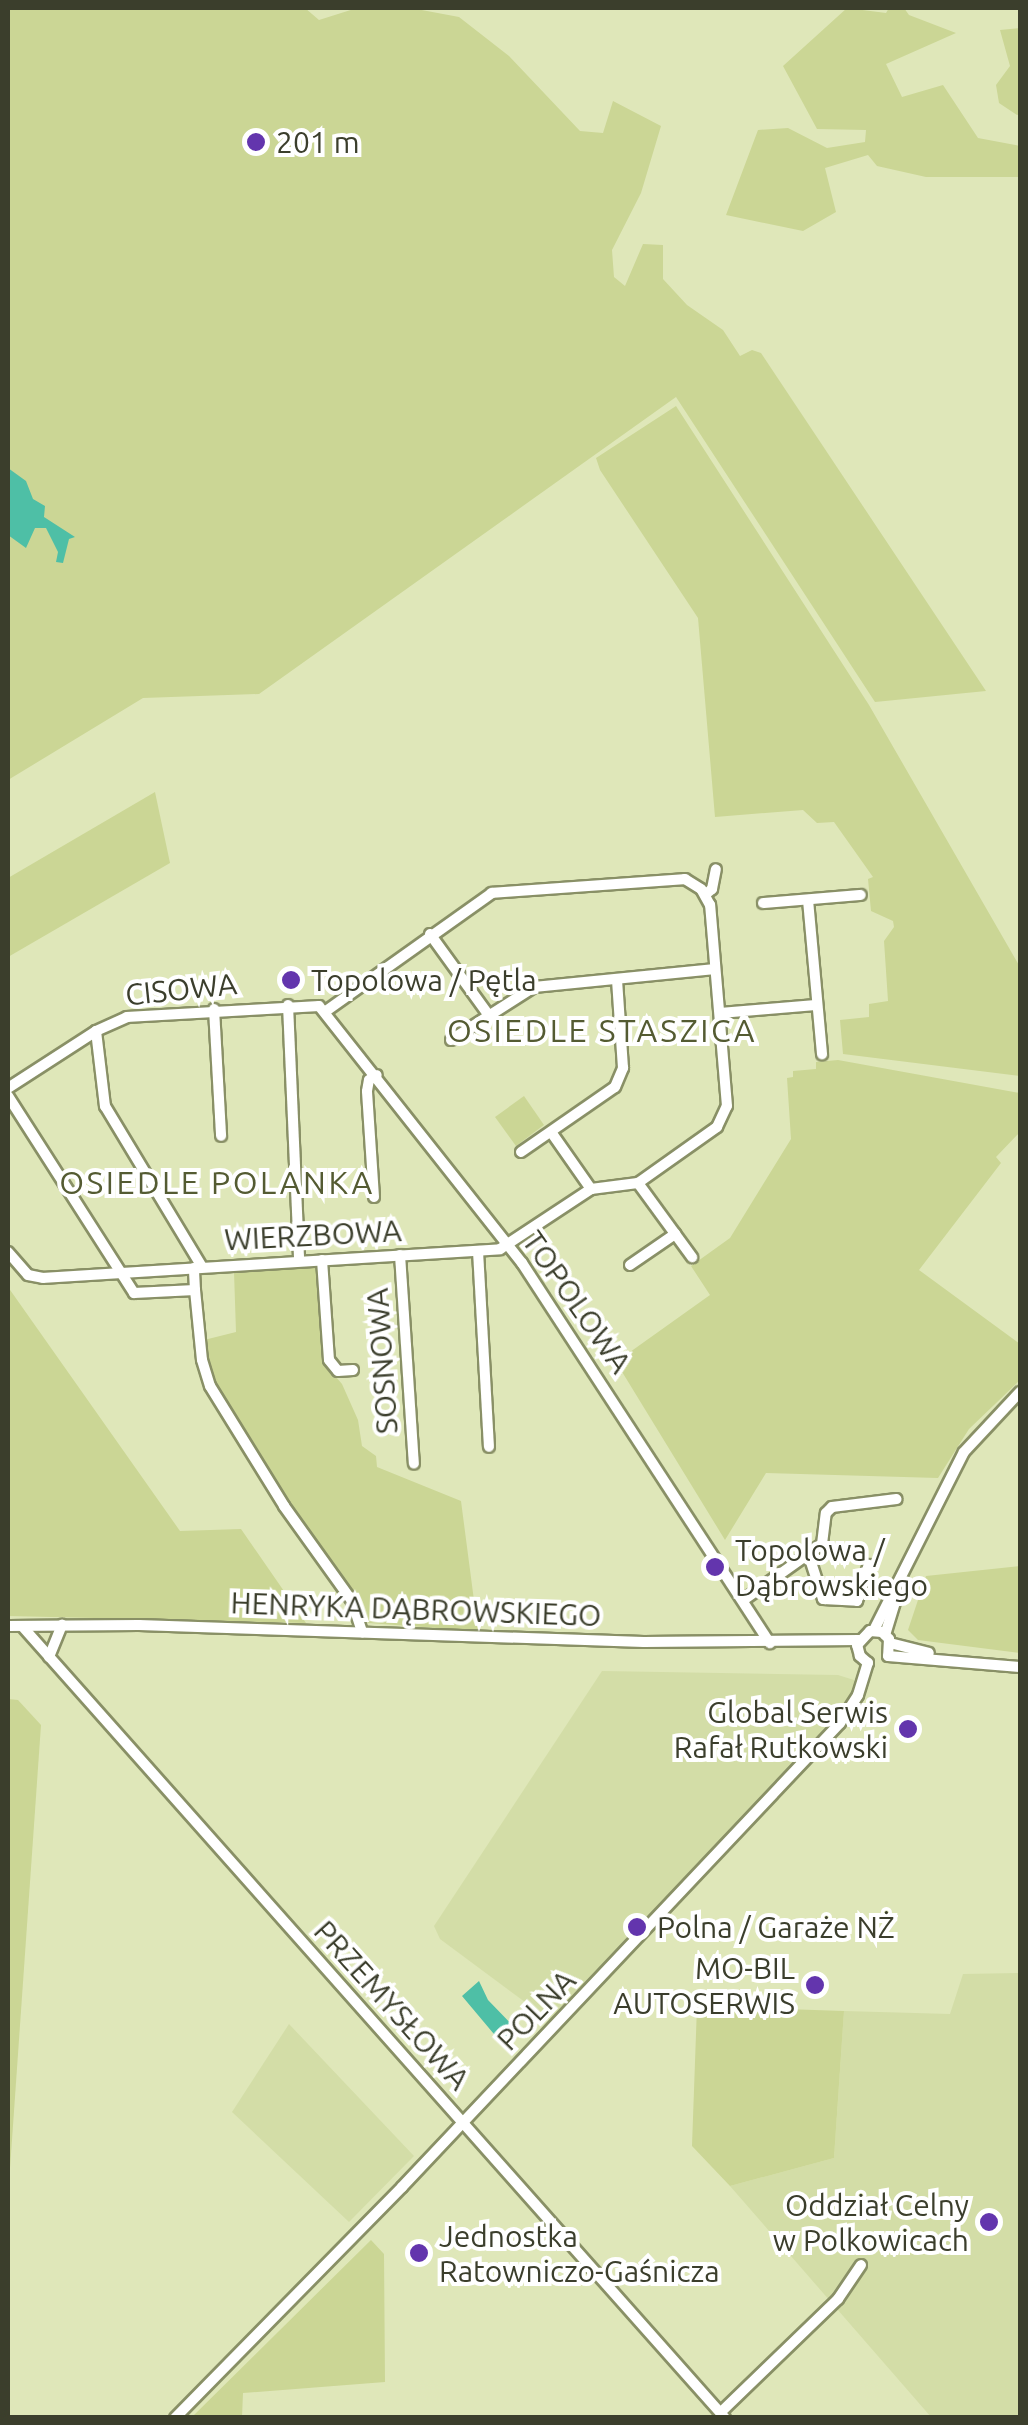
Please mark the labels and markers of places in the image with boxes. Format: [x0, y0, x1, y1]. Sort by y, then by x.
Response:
place label: 201 m [276, 124, 360, 160]
marker: 201 m [245, 131, 267, 153]
place label: Topolowa / Pętla [311, 962, 537, 998]
marker: Topolowa / Pętla [280, 969, 302, 991]
place label: Topolowa / Dąbrowskiego [735, 1532, 928, 1602]
marker: Topolowa / Dąbrowskiego [704, 1556, 726, 1578]
place label: Global Serwis Rafał Rutkowski [674, 1694, 888, 1764]
marker: Global Serwis Rafał Rutkowski [897, 1718, 919, 1740]
place label: Polna / Garaże NŻ [657, 1909, 895, 1945]
marker: Polna / Garaże NŻ [626, 1916, 648, 1938]
place label: MO-BIL AUTOSERWIS [613, 1950, 795, 2020]
marker: MO-BIL AUTOSERWIS [804, 1974, 826, 1996]
place label: Oddział Celny w Polkowicach [773, 2187, 969, 2258]
marker: Oddział Celny w Polkowicach [978, 2211, 1000, 2233]
place label: Jednostka Ratowniczo-Gaśnicza [439, 2218, 720, 2288]
marker: Jednostka Ratowniczo-Gaśnicza [408, 2242, 430, 2264]

